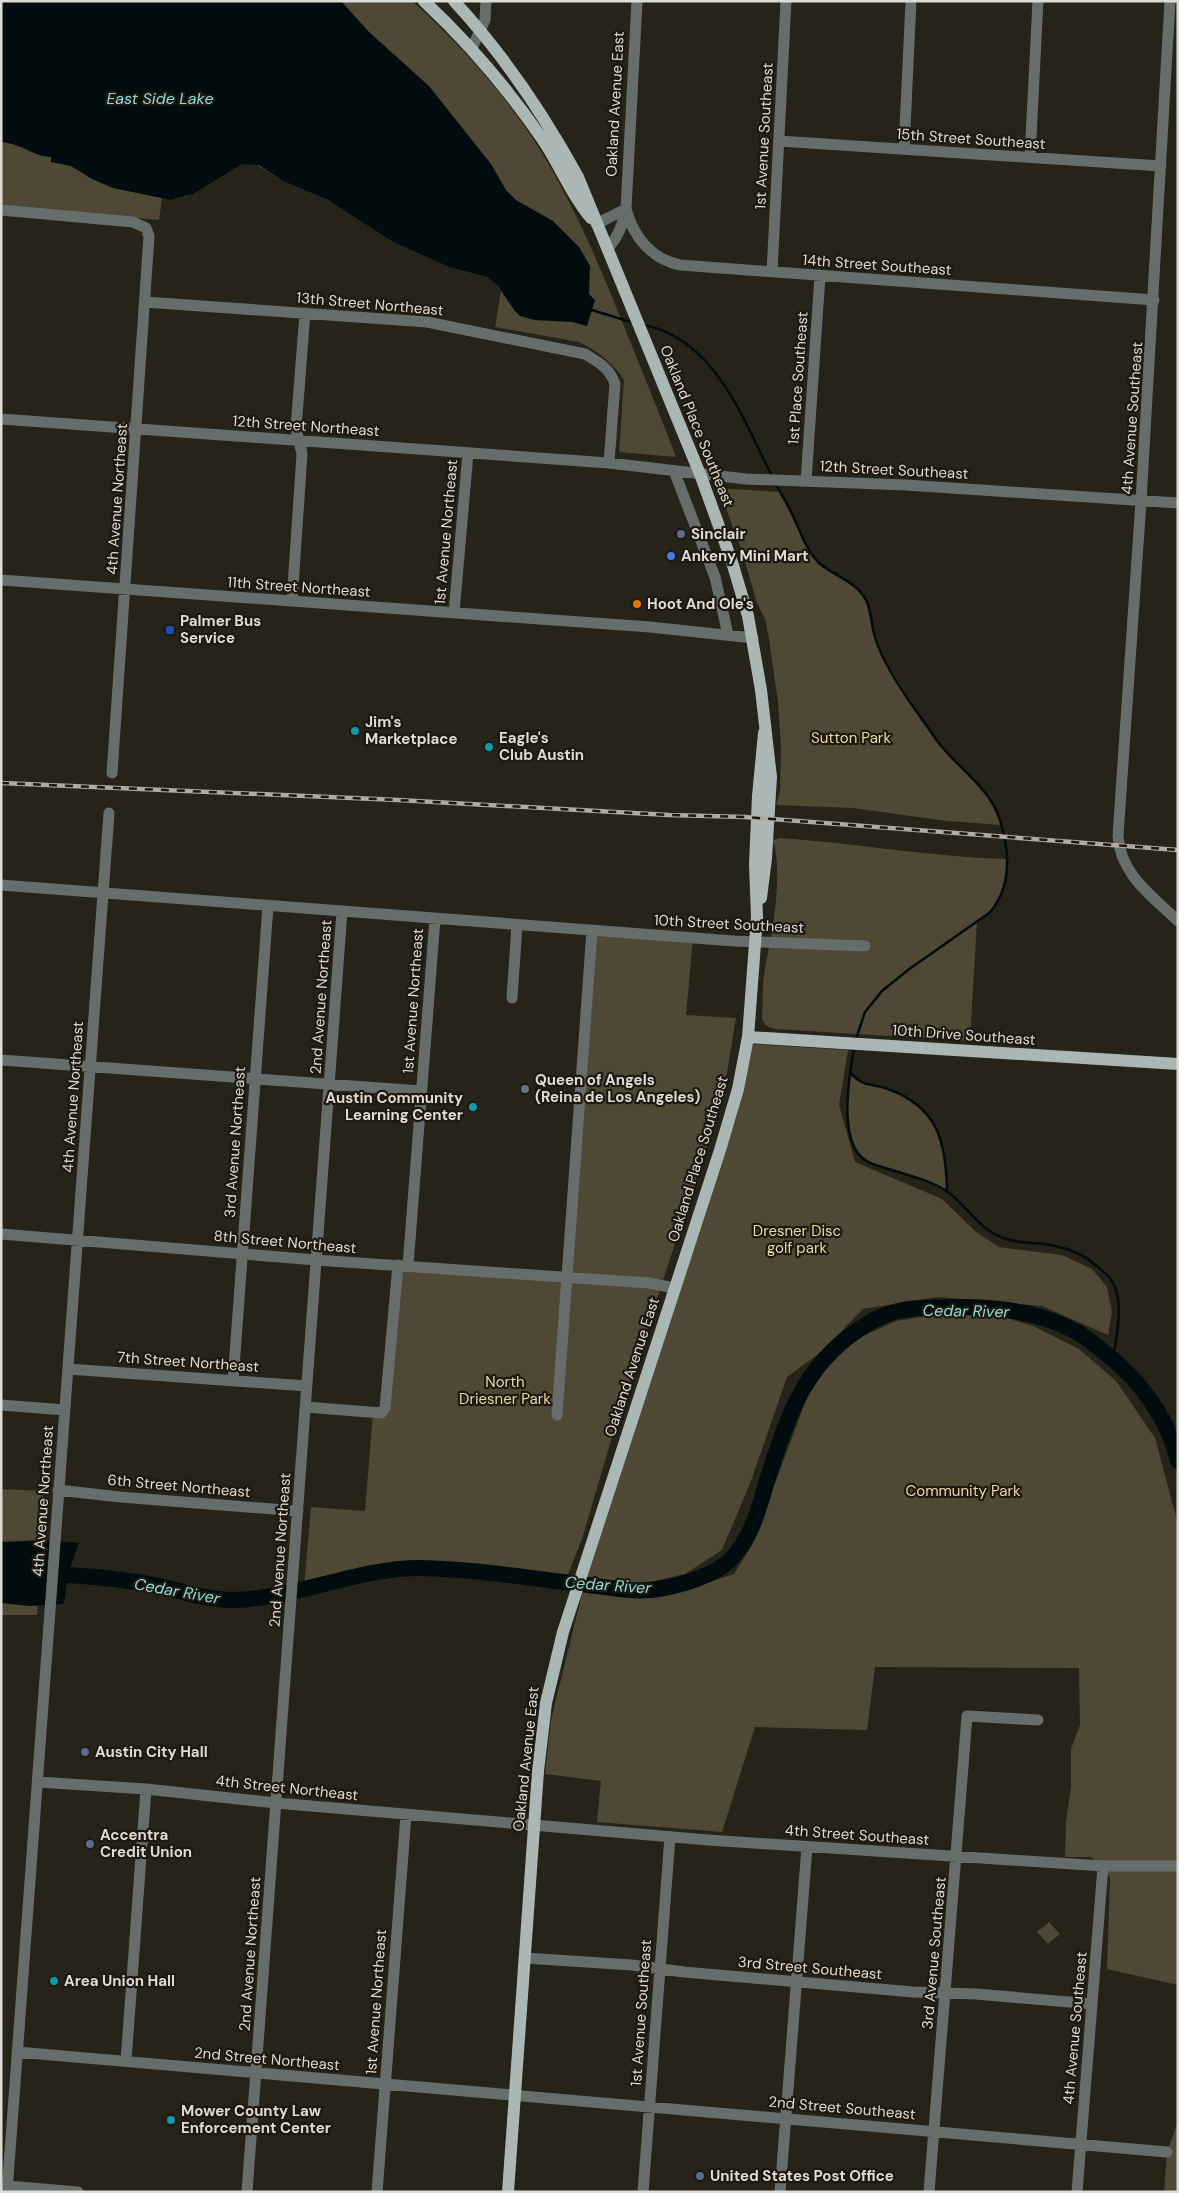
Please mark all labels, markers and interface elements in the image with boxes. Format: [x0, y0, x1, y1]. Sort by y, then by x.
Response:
street label: Oakland Avenue East [601, 31, 629, 177]
street label: 1st Avenue Southeast [750, 62, 778, 210]
water label: East Side Lake [106, 88, 214, 109]
street label: 15th Street Southeast [896, 124, 1046, 154]
street label: 14th Street Southeast [802, 250, 952, 280]
street label: 13th Street Northeast [296, 288, 445, 320]
street label: 1st Place Southeast [783, 311, 813, 445]
street label: 4th Avenue Southeast [1117, 341, 1147, 495]
street label: Oakland Place Southeast [655, 342, 739, 510]
street label: 12th Street Northeast [232, 411, 380, 441]
street label: 4th Avenue Northeast [102, 423, 132, 575]
street label: 12th Street Southeast [819, 456, 969, 484]
street label: 1st Avenue Northeast [430, 458, 462, 605]
place label: Sinclair [691, 524, 746, 544]
marker: Sinclair [675, 528, 687, 540]
place label: Ankeny Mini Mart [681, 546, 809, 566]
marker: Ankeny Mini Mart [665, 550, 677, 562]
street label: 11th Street Northeast [227, 572, 371, 602]
place label: Hoot And Ole's [647, 594, 754, 614]
marker: Hoot And Ole's [631, 598, 643, 610]
place label: Palmer Bus Service [180, 611, 261, 648]
marker: Palmer Bus Service [164, 624, 176, 636]
place label: Jim's Marketplace [365, 712, 457, 749]
marker: Jim's Marketplace [349, 725, 361, 737]
place label: Eagle's Club Austin [499, 728, 584, 765]
park label: Sutton Park [811, 728, 891, 748]
marker: Eagle's Club Austin [483, 741, 495, 753]
street label: 10th Street Southeast [653, 910, 805, 938]
street label: 2nd Avenue Northeast [306, 919, 336, 1075]
street label: 1st Avenue Northeast [398, 927, 428, 1074]
street label: 10th Drive Southeast [892, 1020, 1036, 1050]
street label: 4th Avenue Northeast [58, 1021, 88, 1173]
street label: 3rd Avenue Northeast [220, 1066, 250, 1218]
place label: Queen of Angels (Reina de Los Angeles) [535, 1070, 700, 1107]
street label: Oakland Place Southeast [663, 1073, 733, 1244]
marker: Queen of Angels (Reina de Los Angeles) [519, 1083, 531, 1095]
place label: Austin Community Learning Center [326, 1088, 463, 1125]
marker: Austin Community Learning Center [467, 1101, 479, 1113]
park label: Dresner Disc golf park [753, 1221, 841, 1258]
street label: 8th Street Northeast [213, 1226, 357, 1258]
street label: Oakland Avenue East [600, 1295, 664, 1439]
water label: Cedar River [922, 1300, 1011, 1322]
street label: 7th Street Northeast [116, 1347, 260, 1377]
park label: North Driesner Park [459, 1372, 551, 1409]
street label: 4th Avenue Northeast [28, 1425, 58, 1577]
street label: 6th Street Northeast [107, 1470, 251, 1502]
street label: 2nd Avenue Northeast [265, 1472, 295, 1628]
park label: Community Park [905, 1481, 1021, 1501]
water label: Cedar River [564, 1572, 653, 1599]
water label: Cedar River [132, 1573, 223, 1609]
street label: Oakland Avenue East [508, 1685, 544, 1832]
place label: Austin City Hall [95, 1742, 208, 1762]
marker: Austin City Hall [79, 1746, 91, 1758]
street label: 4th Street Northeast [215, 1771, 359, 1805]
street label: 4th Street Southeast [784, 1820, 930, 1850]
place label: Accentra Credit Union [100, 1825, 192, 1862]
marker: Accentra Credit Union [84, 1838, 96, 1850]
street label: 2nd Avenue Northeast [235, 1876, 265, 2032]
street label: 3rd Avenue Southeast [917, 1876, 951, 2030]
street label: 1st Avenue Northeast [361, 1928, 391, 2075]
street label: 1st Avenue Southeast [626, 1939, 656, 2087]
street label: 4th Avenue Southeast [1058, 1951, 1092, 2105]
street label: 3rd Street Southeast [737, 1952, 883, 1984]
place label: Area Union Hall [64, 1971, 175, 1991]
marker: Area Union Hall [48, 1975, 60, 1987]
street label: 2nd Street Northeast [193, 2043, 341, 2075]
street label: 2nd Street Southeast [768, 2092, 917, 2124]
place label: Mower County Law Enforcement Center [181, 2101, 331, 2138]
marker: Mower County Law Enforcement Center [165, 2114, 177, 2126]
place label: United States Post Office [710, 2166, 894, 2186]
marker: United States Post Office [694, 2170, 706, 2182]

